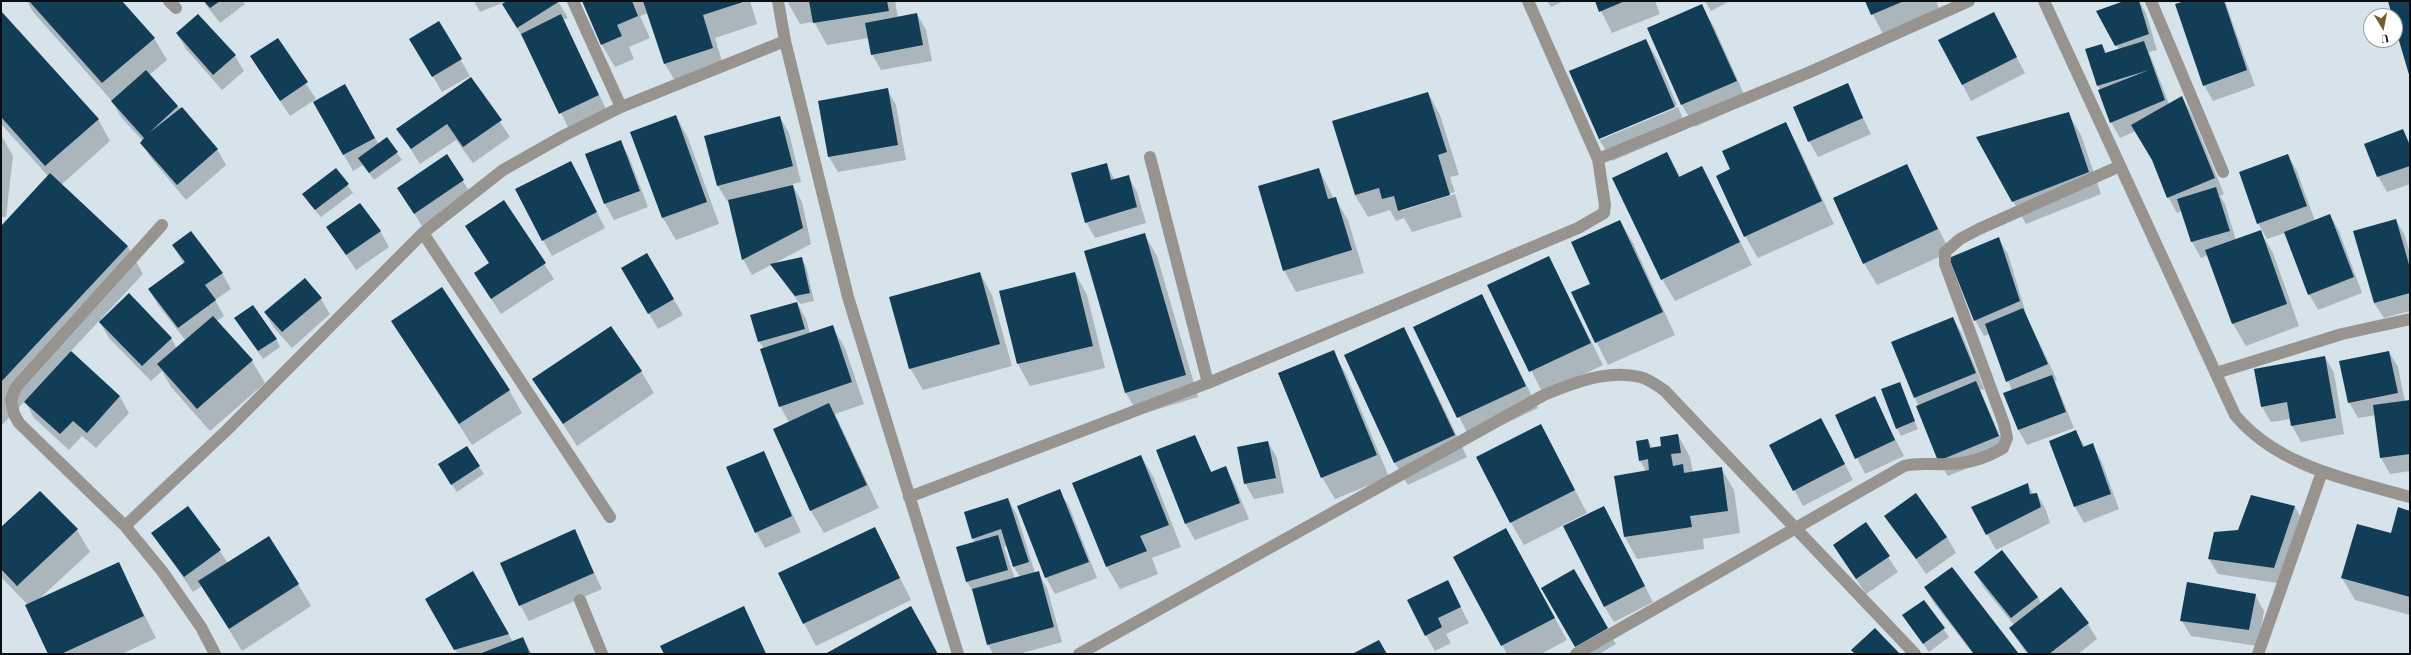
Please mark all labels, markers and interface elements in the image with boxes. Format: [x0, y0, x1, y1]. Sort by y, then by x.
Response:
north arrow [2363, 8, 2403, 48]
text: U [2380, 31, 2390, 47]

